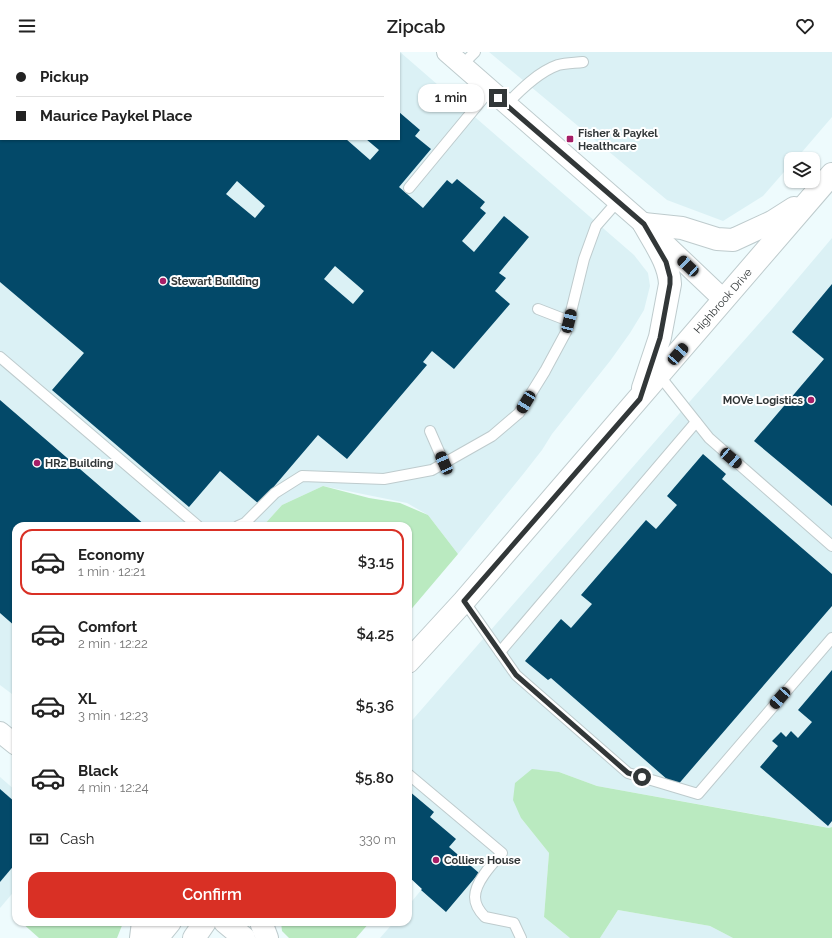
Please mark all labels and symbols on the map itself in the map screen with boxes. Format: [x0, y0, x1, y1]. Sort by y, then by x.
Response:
callout: 1 min [418, 84, 484, 112]
route end [489, 89, 507, 107]
place label: Fisher & Paykel Healthcare [578, 127, 658, 153]
marker: Fisher & Paykel Healthcare [565, 134, 575, 144]
car [675, 253, 701, 279]
street label: Highbrook Drive [691, 265, 755, 336]
place label: Stewart Building [171, 275, 259, 288]
marker: Stewart Building [158, 276, 168, 286]
car [560, 308, 578, 334]
car [666, 341, 690, 367]
car [515, 389, 537, 415]
place label: MOVe Logistics [723, 394, 804, 407]
marker: MOVe Logistics [806, 395, 816, 405]
car [718, 446, 744, 470]
car [434, 450, 454, 476]
place label: HR2 Building [45, 457, 113, 470]
marker: HR2 Building [32, 458, 42, 468]
car [768, 685, 792, 711]
route start [633, 768, 651, 786]
place label: Colliers House [444, 854, 521, 867]
marker: Colliers House [431, 855, 441, 865]

